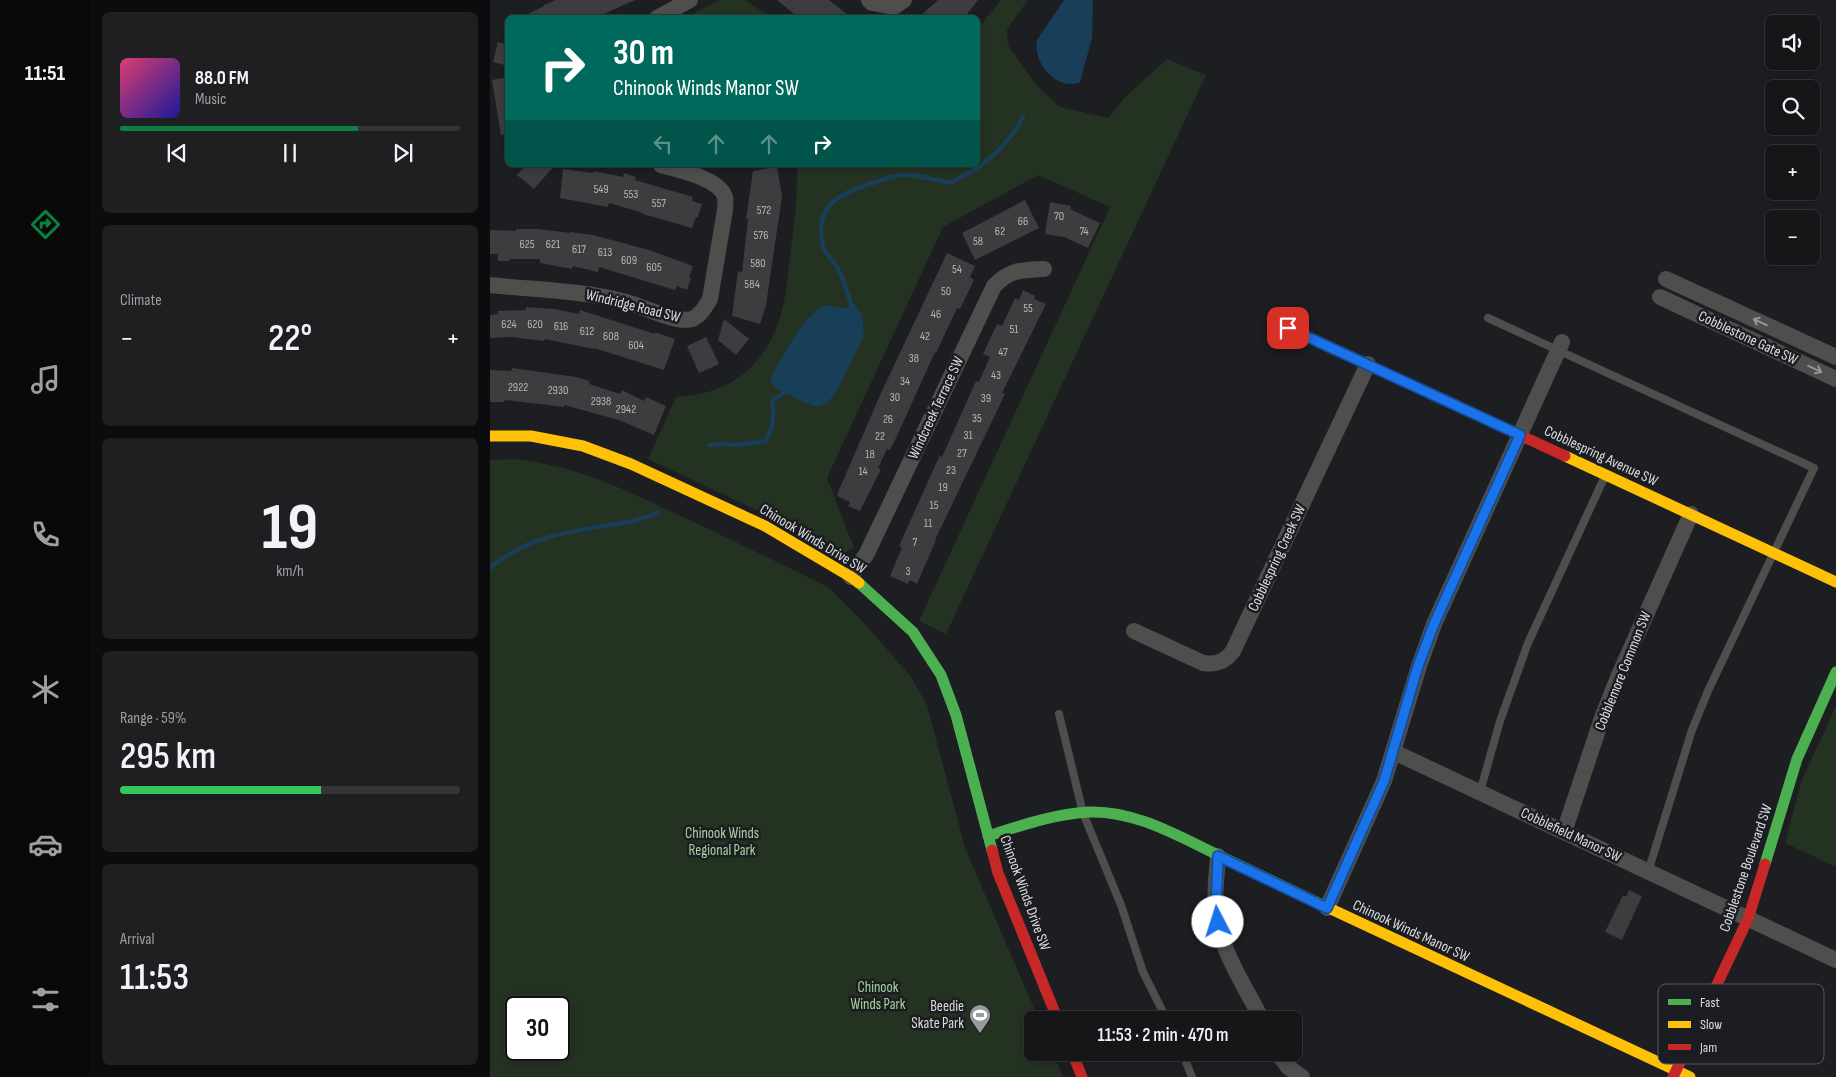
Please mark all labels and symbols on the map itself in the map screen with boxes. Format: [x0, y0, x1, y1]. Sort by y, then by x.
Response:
house number: 549 [593, 182, 609, 197]
house number: 553 [624, 187, 638, 202]
house number: 557 [652, 196, 666, 211]
house number: 572 [757, 203, 771, 218]
house number: 70 [1054, 209, 1064, 224]
house number: 66 [1018, 214, 1028, 229]
house number: 62 [995, 224, 1005, 239]
house number: 74 [1079, 224, 1089, 239]
house number: 576 [754, 228, 768, 243]
house number: 58 [973, 234, 983, 249]
house number: 625 [519, 237, 535, 252]
house number: 621 [546, 237, 561, 252]
house number: 617 [572, 242, 586, 257]
house number: 613 [598, 245, 612, 260]
house number: 609 [621, 253, 637, 268]
house number: 580 [750, 256, 766, 271]
house number: 605 [646, 260, 662, 275]
house number: 54 [952, 262, 962, 277]
house number: 584 [744, 277, 760, 292]
house number: 50 [941, 284, 951, 299]
street label: Windridge Road SW [584, 285, 682, 327]
house number: 55 [1023, 301, 1033, 316]
house number: 46 [931, 307, 941, 322]
pin [1267, 307, 1309, 349]
street label: Cobblestone Gate SW [1695, 307, 1801, 369]
house number: 624 [501, 317, 517, 332]
house number: 620 [527, 317, 543, 332]
one-way arrow [1753, 317, 1768, 326]
house number: 616 [554, 319, 568, 334]
house number: 51 [1009, 322, 1019, 337]
house number: 612 [580, 324, 594, 339]
house number: 608 [603, 329, 619, 344]
house number: 42 [920, 329, 930, 344]
house number: 604 [628, 338, 644, 353]
house number: 47 [998, 345, 1008, 360]
house number: 38 [909, 351, 919, 366]
street label: Windcreek Terrace SW [904, 353, 968, 462]
one-way arrow [1807, 365, 1822, 374]
house number: 43 [991, 368, 1001, 383]
house number: 34 [900, 374, 910, 389]
house number: 2922 [508, 380, 528, 395]
house number: 2930 [548, 383, 568, 398]
house number: 30 [890, 390, 900, 405]
house number: 39 [981, 391, 991, 406]
house number: 2938 [591, 394, 611, 409]
house number: 2942 [616, 402, 636, 417]
house number: 35 [972, 411, 982, 426]
house number: 26 [883, 412, 893, 427]
street label: Cobblespring Avenue SW [1541, 421, 1661, 491]
house number: 31 [963, 428, 973, 443]
house number: 22 [875, 429, 885, 444]
house number: 27 [957, 446, 967, 461]
house number: 18 [865, 447, 875, 462]
house number: 23 [946, 463, 956, 478]
house number: 14 [858, 464, 868, 479]
house number: 19 [938, 480, 948, 495]
house number: 15 [929, 498, 939, 513]
street label: Chinook Winds Drive SW [756, 500, 870, 578]
street label: Cobblespring Creek SW [1244, 501, 1310, 614]
house number: 11 [924, 516, 933, 531]
house number: 7 [913, 535, 918, 550]
house number: 3 [905, 564, 911, 579]
street label: Cobblemore Common SW [1590, 608, 1656, 733]
street label: Cobblestone Boulevard SW [1715, 802, 1777, 934]
street label: Cobblefield Manor SW [1518, 803, 1625, 867]
park label: Chinook Winds Regional Park [685, 824, 759, 860]
street label: Chinook Winds Drive SW [995, 833, 1055, 953]
position arrow [1191, 895, 1243, 947]
street label: Chinook Winds Manor SW [1350, 896, 1473, 966]
park label: Chinook Winds Park [851, 978, 906, 1014]
legend [1658, 984, 1824, 1064]
text: Fast [1700, 994, 1720, 1011]
speed limit sign: 30 [505, 996, 570, 1061]
place label: Beedie Skate Park [911, 997, 964, 1033]
sports icon: Beedie Skate Park [968, 1003, 992, 1034]
text: Slow [1700, 1016, 1722, 1033]
text: Jam [1699, 1039, 1717, 1056]

